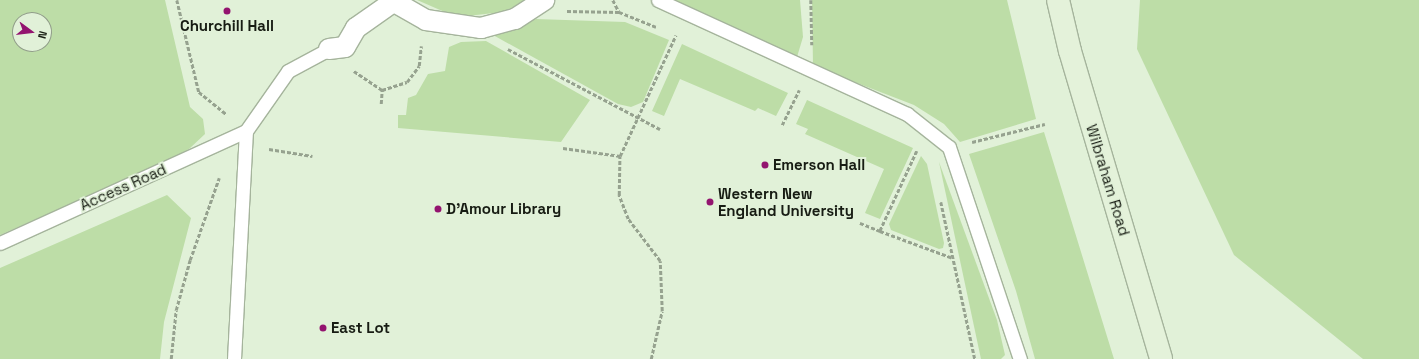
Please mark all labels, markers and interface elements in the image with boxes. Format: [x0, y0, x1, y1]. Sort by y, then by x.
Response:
marker: Churchill Hall [222, 6, 232, 16]
north arrow [12, 12, 52, 52]
place label: Churchill Hall [180, 17, 274, 35]
text: N [35, 29, 50, 40]
street label: Wilbraham Road [1083, 122, 1133, 238]
place label: Emerson Hall [773, 156, 865, 174]
street label: Access Road [77, 160, 169, 214]
marker: Emerson Hall [760, 160, 770, 170]
place label: Western New England University [718, 184, 854, 219]
marker: Western New England University [705, 197, 715, 207]
place label: D’Amour Library [446, 200, 561, 218]
marker: D’Amour Library [433, 204, 443, 214]
place label: East Lot [331, 319, 390, 337]
marker: East Lot [318, 323, 328, 333]

